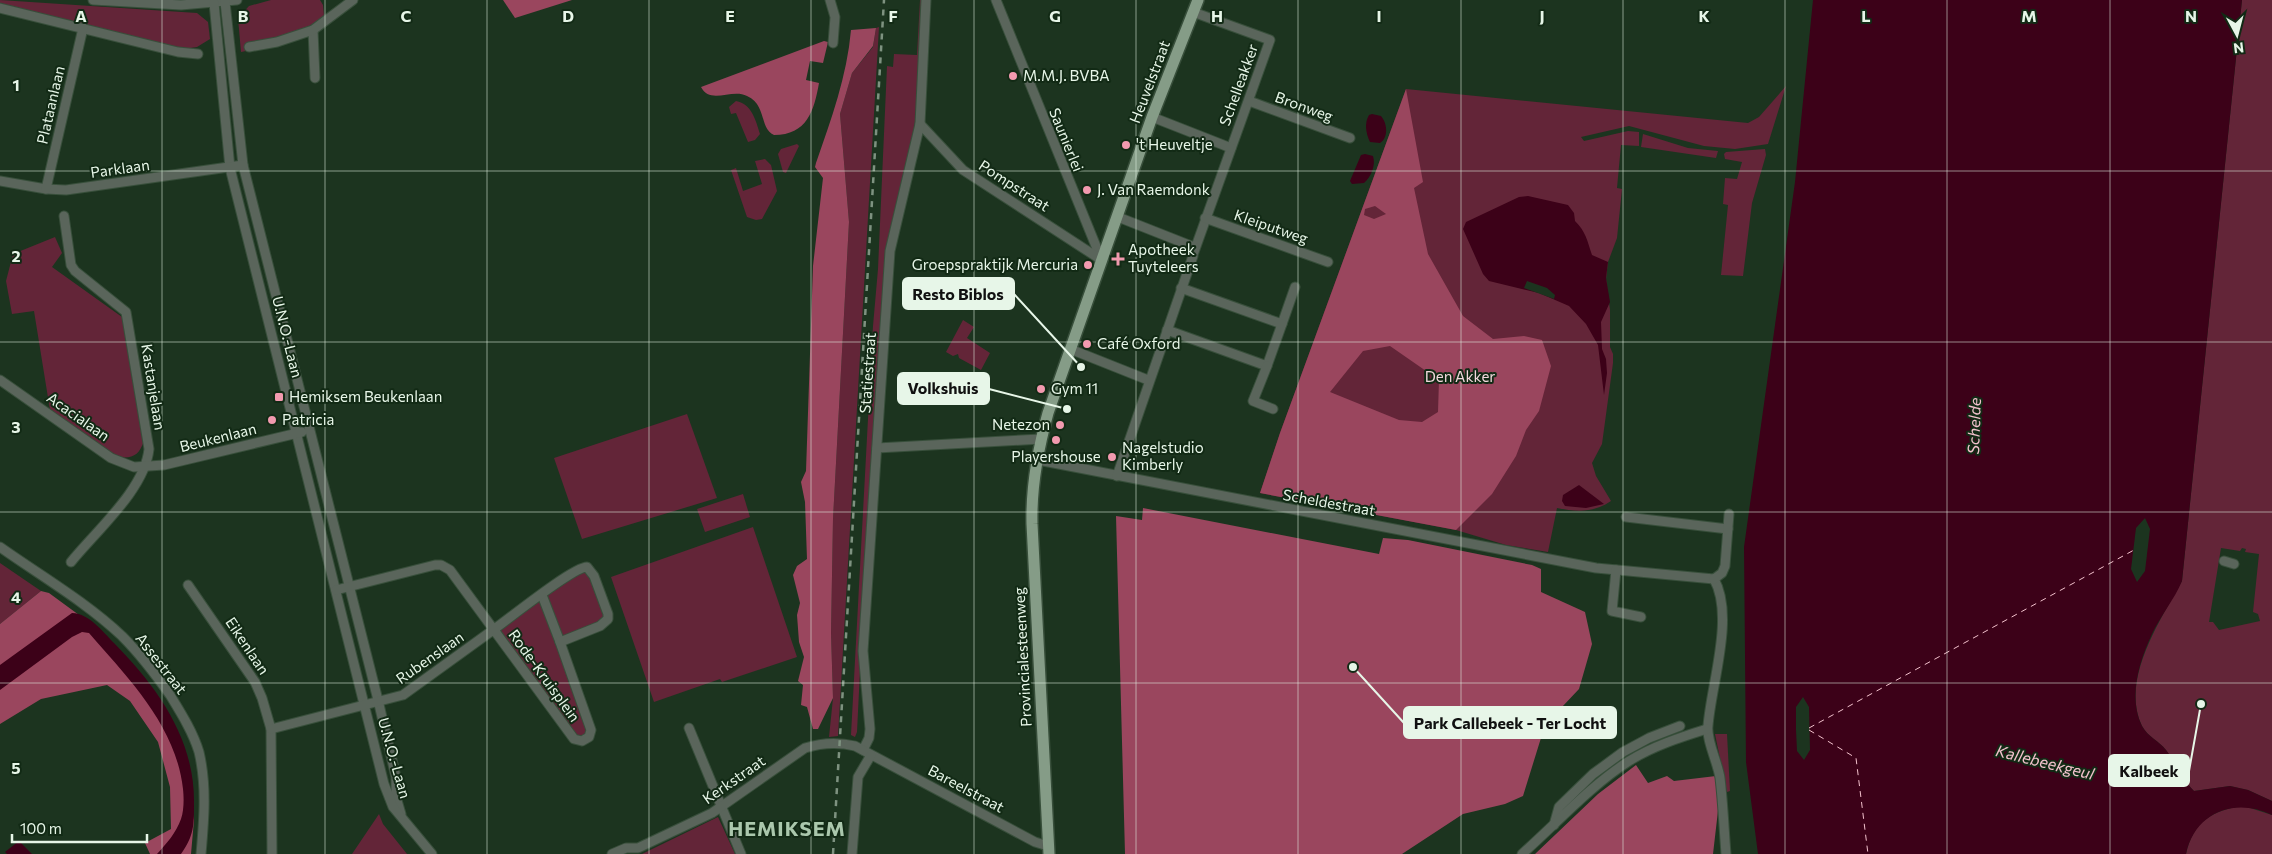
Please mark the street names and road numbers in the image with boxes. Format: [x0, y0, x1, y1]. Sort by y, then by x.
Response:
street label: Heuvelstraat [1125, 38, 1173, 126]
street label: Schelleakker [1215, 41, 1261, 128]
street label: Plataanlaan [32, 64, 68, 146]
street label: Bronweg [1273, 87, 1336, 125]
street label: Saunierlei [1046, 105, 1088, 174]
street label: Parklaan [89, 155, 151, 181]
street label: Pompstraat [976, 156, 1053, 215]
street label: Kleiputweg [1232, 205, 1311, 247]
street label: U.N.O.-Laan [269, 294, 307, 379]
street label: Statiestraat [855, 332, 879, 414]
street label: Kastanjelaan [138, 342, 170, 431]
street label: Acacialaan [44, 388, 113, 444]
street label: Beukenlaan [178, 419, 258, 455]
street label: Scheldestraat [1281, 485, 1377, 519]
street label: Provincialesteenweg [1009, 587, 1035, 727]
street label: Eikenlaan [222, 613, 274, 677]
street label: Rode-Kruisplein [505, 626, 584, 725]
street label: Rubenslaan [392, 627, 467, 687]
street label: Assestraat [132, 629, 191, 697]
street label: U.N.O.-Laan [375, 715, 415, 800]
street label: Kerkstraat [699, 751, 768, 807]
street label: Bareelstraat [925, 761, 1008, 816]

